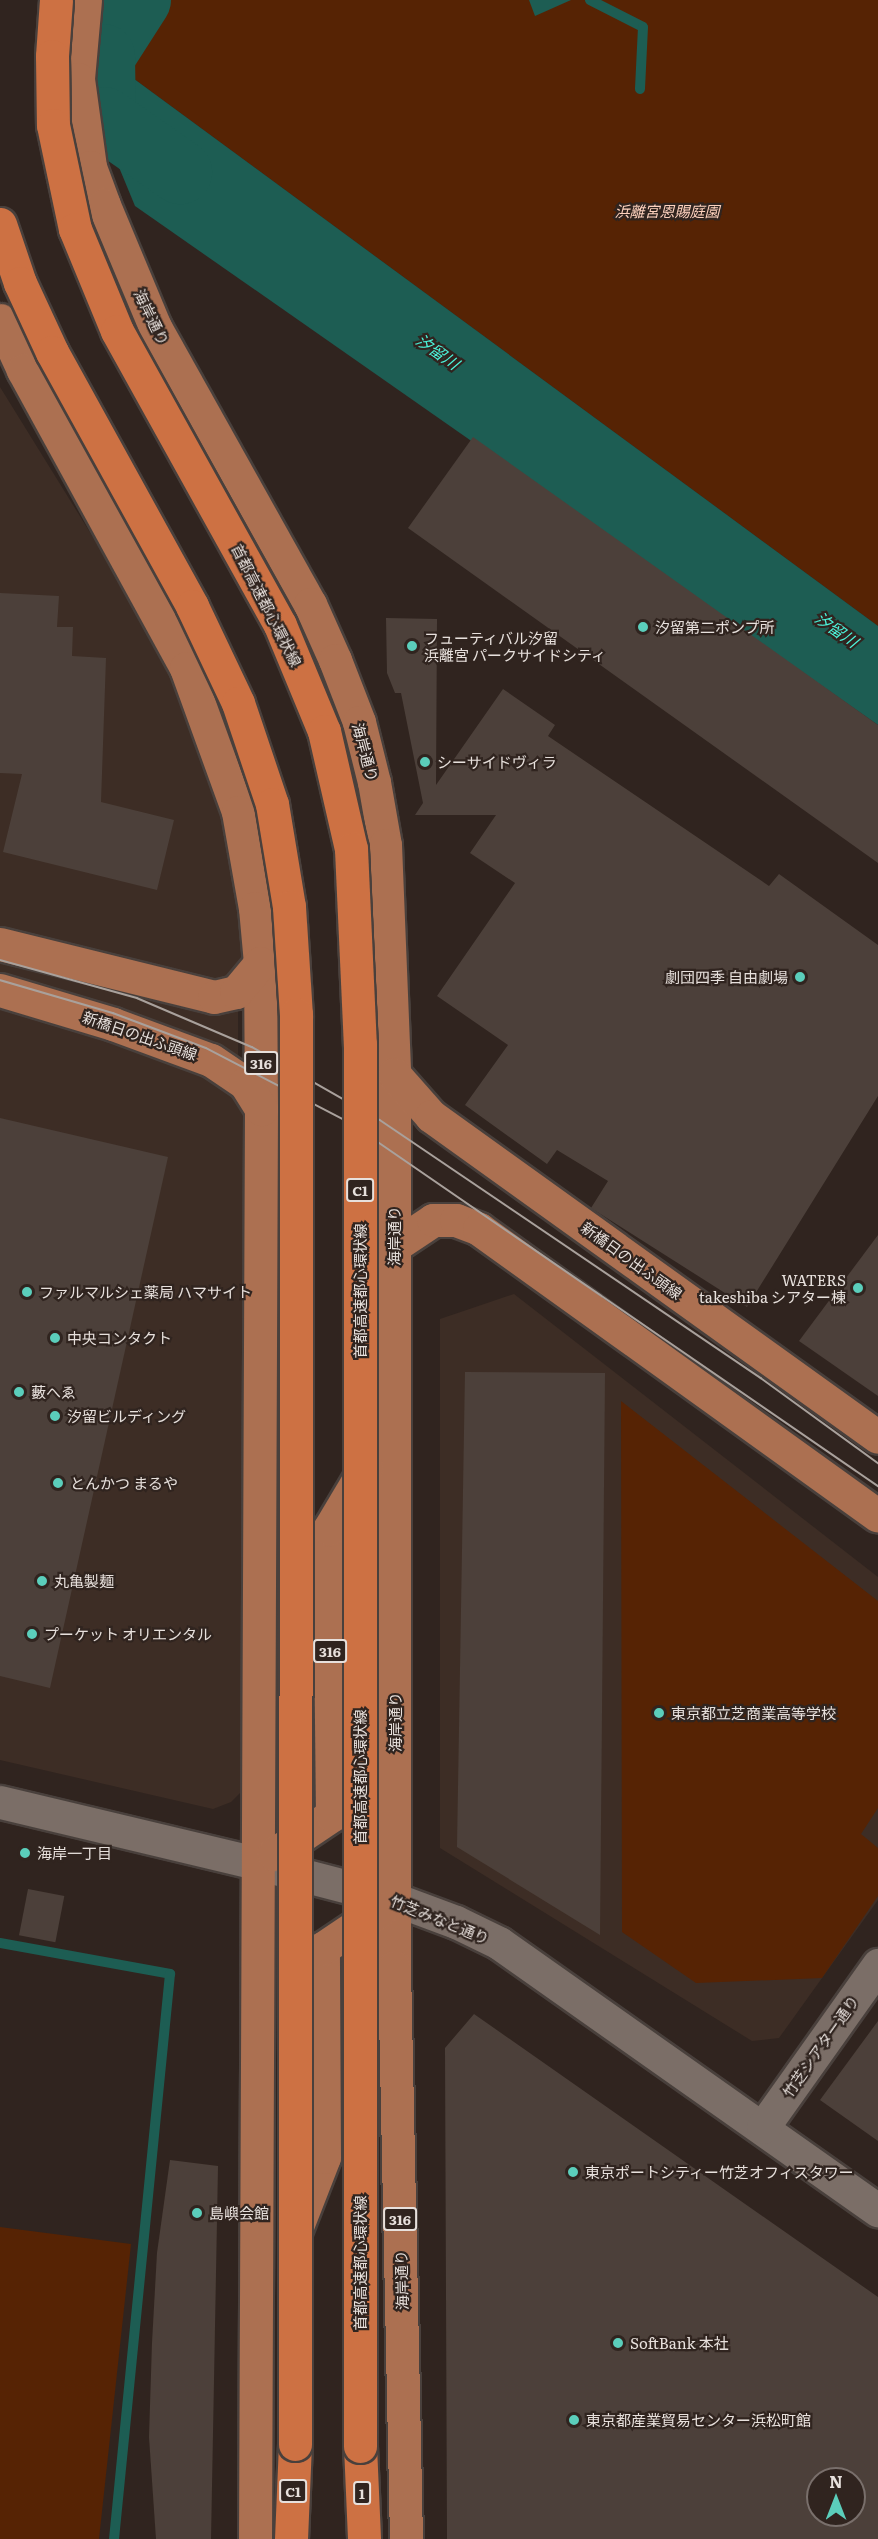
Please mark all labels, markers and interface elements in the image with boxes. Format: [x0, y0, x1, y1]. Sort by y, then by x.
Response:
park label: 浜離宮恩賜庭園 [615, 202, 719, 220]
street label: 海岸通り [131, 286, 173, 348]
water label: 汐留川 [413, 329, 463, 373]
street label: 首都高速都心環状線 [228, 541, 306, 669]
water label: 汐留川 [812, 607, 862, 651]
place label: 汐留第二ポンプ所 [655, 618, 775, 636]
marker: 汐留第二ポンプ所 [636, 620, 650, 634]
place label: フューティバル汐留 浜離宮 パークサイドシティ [424, 628, 607, 663]
marker: フューティバル汐留 浜離宮 パークサイドシティ [405, 639, 419, 653]
street label: 海岸通り [350, 721, 382, 783]
place label: シーサイドヴィラ [437, 753, 557, 771]
marker: シーサイドヴィラ [418, 755, 432, 769]
place label: 劇団四季 自由劇場 [665, 968, 788, 986]
marker: 劇団四季 自由劇場 [793, 970, 807, 984]
street label: 新橋日の出ふ頭線 [80, 1007, 200, 1063]
road number: 316 [243, 1052, 279, 1074]
road number: C1 [345, 1179, 375, 1201]
street label: 海岸通り [385, 1206, 403, 1266]
street label: 新橋日の出ふ頭線 [578, 1217, 686, 1303]
street label: 首都高速都心環状線 [351, 1224, 369, 1358]
place label: WATERS takeshiba シアター棟 [699, 1270, 846, 1305]
marker: WATERS takeshiba シアター棟 [851, 1281, 865, 1295]
place label: ファルマルシェ薬局 ハマサイト [39, 1283, 252, 1301]
marker: ファルマルシェ薬局 ハマサイト [20, 1285, 34, 1299]
place label: 中央コンタクト [67, 1329, 172, 1347]
marker: 中央コンタクト [48, 1331, 62, 1345]
place label: 藪へゑ [31, 1383, 76, 1401]
marker: 藪へゑ [12, 1385, 26, 1399]
place label: 汐留ビルディング [67, 1407, 187, 1425]
marker: 汐留ビルディング [48, 1409, 62, 1423]
place label: とんかつ まるや [70, 1474, 178, 1492]
marker: とんかつ まるや [51, 1476, 65, 1490]
place label: 丸亀製麺 [54, 1572, 114, 1590]
marker: 丸亀製麺 [35, 1574, 49, 1588]
place label: プーケット オリエンタル [44, 1625, 212, 1643]
marker: プーケット オリエンタル [25, 1627, 39, 1641]
road number: 316 [312, 1640, 348, 1662]
street label: 海岸通り [386, 1692, 404, 1752]
place label: 東京都立芝商業高等学校 [671, 1704, 836, 1722]
marker: 東京都立芝商業高等学校 [652, 1706, 666, 1720]
street label: 首都高速都心環状線 [351, 1710, 369, 1844]
place label: 海岸一丁目 [37, 1844, 112, 1862]
marker: 海岸一丁目 [18, 1846, 32, 1860]
street label: 竹芝みなと通り [388, 1891, 492, 1947]
street label: 竹芝シアター通り [778, 1992, 862, 2100]
place label: 東京ポートシティー竹芝オフィスタワー [585, 2163, 855, 2181]
marker: 東京ポートシティー竹芝オフィスタワー [566, 2165, 580, 2179]
street label: 首都高速都心環状線 [351, 2196, 369, 2330]
place label: 島嶼会館 [209, 2204, 269, 2222]
marker: 島嶼会館 [190, 2206, 204, 2220]
road number: 316 [382, 2208, 418, 2230]
street label: 海岸通り [391, 2250, 411, 2310]
place label: SoftBank 本社 [630, 2334, 729, 2352]
marker: SoftBank 本社 [611, 2336, 625, 2350]
place label: 東京都産業貿易センター浜松町館 [586, 2411, 811, 2429]
marker: 東京都産業貿易センター浜松町館 [567, 2413, 581, 2427]
north arrow [806, 2467, 866, 2527]
text: N [829, 2469, 843, 2493]
road number: C1 [278, 2480, 308, 2502]
road number: 1 [353, 2482, 371, 2504]

